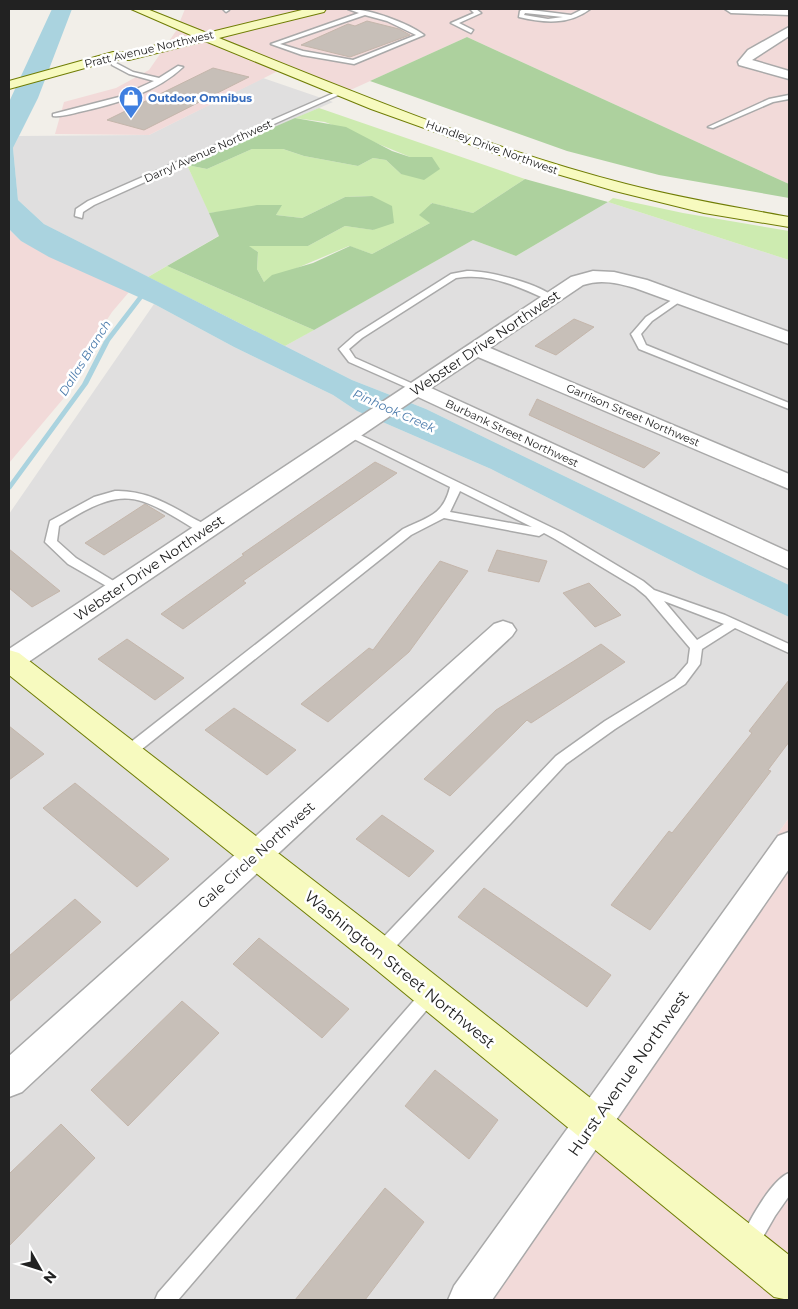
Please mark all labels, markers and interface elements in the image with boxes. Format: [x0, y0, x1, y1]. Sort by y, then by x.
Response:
street label: Pratt Avenue Northwest [83, 27, 216, 71]
shop icon: Outdoor Omnibus [118, 85, 144, 119]
place label: Outdoor Omnibus [148, 91, 252, 105]
street label: Darryl Avenue Northwest [142, 116, 275, 186]
street label: Hundley Drive Northwest [424, 117, 560, 178]
street label: Webster Drive Northwest [407, 286, 564, 400]
water label: Dallas Branch [55, 317, 114, 398]
street label: Garrison Street Northwest [564, 381, 702, 450]
water label: Pinhook Creek [351, 386, 438, 436]
street label: Burbank Street Northwest [443, 396, 581, 470]
street label: Webster Drive Northwest [71, 511, 228, 625]
street label: Gale Circle Northwest [194, 797, 319, 912]
street label: Washington Street Northwest [301, 887, 499, 1052]
street label: Hurst Avenue Northwest [564, 986, 693, 1160]
north arrow [15, 1244, 65, 1294]
text: N [40, 1267, 61, 1287]

